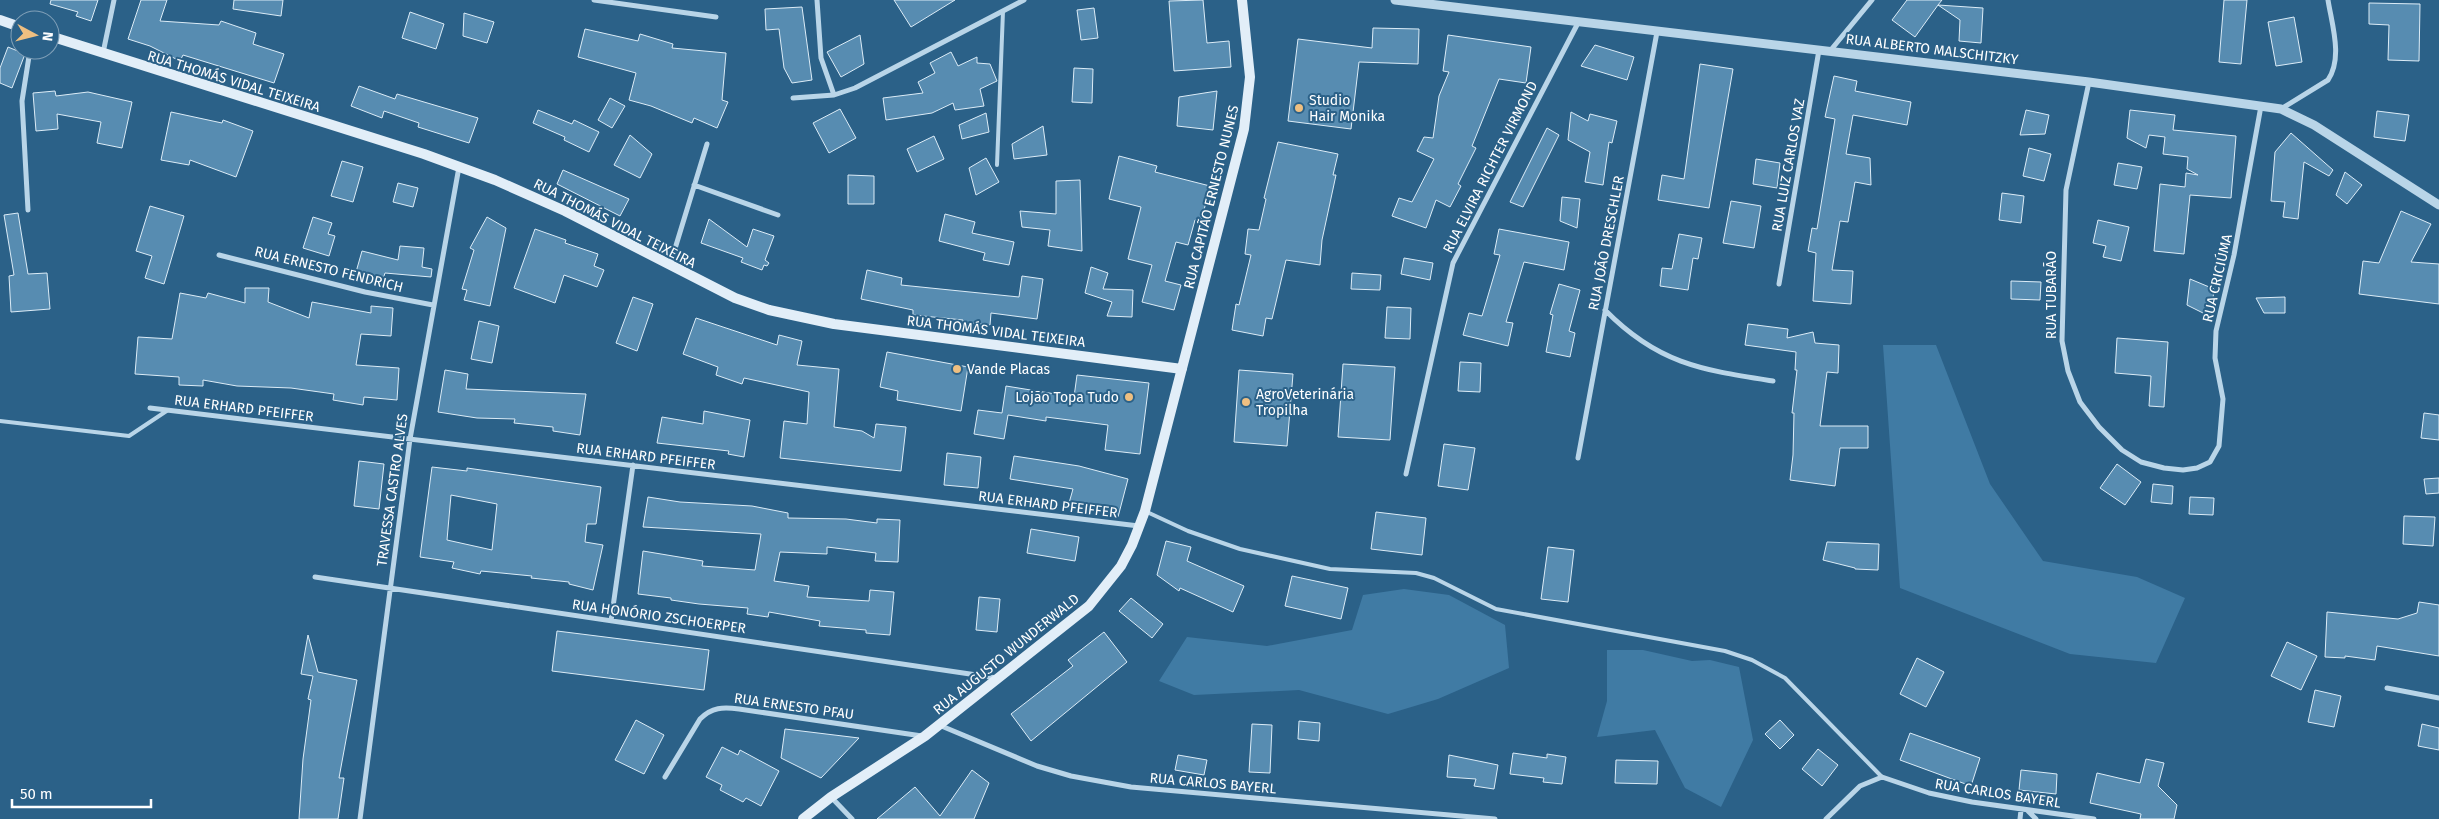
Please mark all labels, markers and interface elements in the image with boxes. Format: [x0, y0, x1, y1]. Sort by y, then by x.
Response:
north arrow [10, 10, 60, 60]
street label: RUA ALBERTO MALSCHITZKY [1845, 30, 2019, 69]
text: N [38, 31, 56, 42]
street label: RUA THOMÁS VIDAL TEIXEIRA [145, 46, 323, 116]
street label: RUA ELVIRA RICHTER VIRMOND [1440, 78, 1541, 256]
place label: Studio Hair Monika [1309, 92, 1385, 125]
street label: RUA LUIZ CARLOS VAZ [1768, 97, 1809, 233]
marker: Studio Hair Monika [1293, 102, 1305, 114]
street label: RUA CAPITÃO ERNESTO NUNES [1180, 103, 1243, 291]
street label: RUA THOMÁS VIDAL TEIXEIRA [531, 174, 699, 272]
street label: RUA JOÃO DRESCHLER [1585, 174, 1628, 312]
street label: RUA CRICIÚMA [2198, 232, 2236, 324]
street label: RUA ERNESTO FENDRICH [253, 243, 405, 296]
street label: RUA TUBARÃO [2043, 251, 2060, 339]
street label: RUA THOMÁS VIDAL TEIXEIRA [906, 311, 1086, 351]
place label: Vande Placas [967, 361, 1050, 378]
marker: Vande Placas [951, 363, 963, 375]
place label: AgroVeterinária Tropilha [1256, 386, 1354, 419]
place label: Lojão Topa Tudo [1015, 389, 1119, 406]
marker: Lojão Topa Tudo [1123, 391, 1135, 403]
street label: RUA ERHARD PFEIFFER [173, 392, 315, 426]
marker: AgroVeterinária Tropilha [1240, 396, 1252, 408]
street label: TRAVESSA CASTRO ALVES [373, 412, 412, 568]
street label: RUA ERHARD PFEIFFER [575, 440, 717, 474]
street label: RUA ERHARD PFEIFFER [977, 488, 1119, 522]
street label: RUA AUGUSTO WUNDERWALD [930, 590, 1083, 719]
street label: RUA HONÓRIO ZSCHOERPER [571, 595, 748, 637]
street label: RUA ERNESTO PFAU [733, 690, 855, 723]
street label: RUA CARLOS BAYERL [1149, 769, 1277, 798]
street label: RUA CARLOS BAYERL [1934, 775, 2062, 812]
scale bar [12, 776, 151, 808]
text: 50 m [20, 785, 53, 803]

